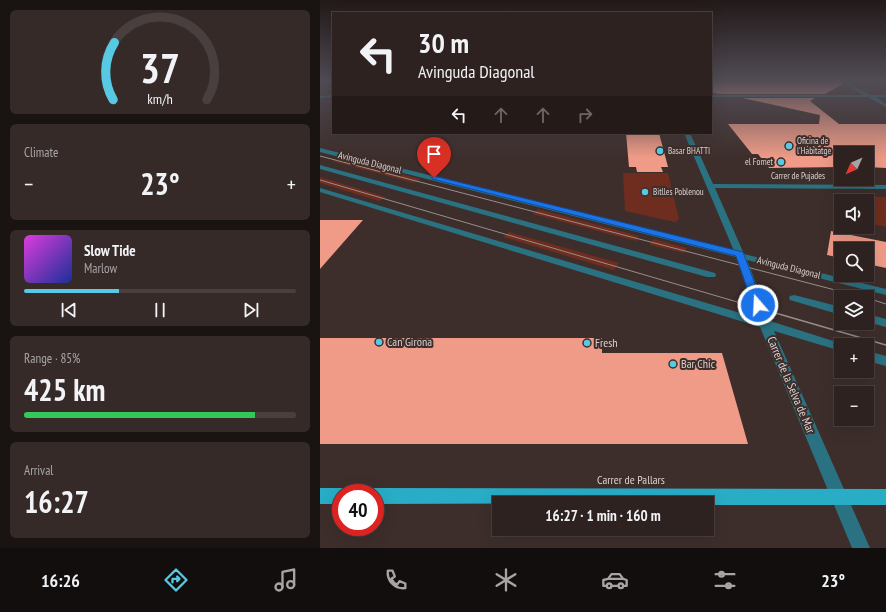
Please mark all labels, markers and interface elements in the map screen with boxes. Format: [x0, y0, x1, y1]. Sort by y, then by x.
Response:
text: 30 m [418, 24, 469, 61]
icon: left [352, 28, 404, 80]
text: 37 [140, 41, 180, 94]
text: Avinguda Diagonal [418, 60, 535, 83]
text: km/h [147, 89, 173, 108]
icon: left [448, 104, 470, 126]
icon: ahead [490, 104, 512, 126]
icon: ahead [532, 104, 554, 126]
icon: right [574, 104, 596, 126]
place label: Oficina de l'Habitatge [797, 135, 831, 156]
pin [417, 137, 451, 178]
marker: Oficina de l'Habitatge [784, 141, 794, 151]
icon: arrive [423, 143, 445, 165]
text: Climate [24, 144, 58, 161]
place label: Basar BHATTI [668, 145, 710, 156]
marker: Basar BHATTI [655, 146, 665, 156]
north arrow [834, 146, 874, 186]
map controls [834, 146, 874, 426]
street label: Avinguda Diagonal [337, 148, 404, 177]
place label: el Fornet [745, 156, 774, 167]
marker: el Fornet [776, 157, 786, 167]
text: 23° [140, 164, 180, 203]
text: − [24, 170, 33, 198]
text: + [287, 170, 296, 198]
street label: Carrer de Pujades [771, 170, 825, 182]
place label: Bitlles Poblenou [653, 186, 704, 197]
marker: Bitlles Poblenou [640, 187, 650, 197]
button: sound [834, 194, 874, 234]
text: Slow Tide [84, 241, 136, 260]
button: search [834, 242, 874, 282]
street label: Avinguda Diagonal [756, 253, 823, 282]
text: Marlow [84, 260, 117, 277]
position arrow [737, 284, 779, 326]
button: layers [834, 290, 874, 330]
icon: previous [58, 299, 80, 321]
icon: pause [149, 299, 171, 321]
icon: next [240, 299, 262, 321]
place label: Can Girona [387, 334, 432, 349]
street label: Carrer de la Selva de Mar [764, 334, 819, 436]
place label: Fresh [595, 335, 618, 350]
marker: Can Girona [374, 337, 384, 347]
marker: Fresh [582, 338, 592, 348]
button: + [834, 338, 874, 378]
text: Range · 85% [24, 350, 80, 367]
place label: Bar Chic [681, 356, 716, 371]
marker: Bar Chic [668, 359, 678, 369]
text: 425 km [24, 370, 105, 409]
button: − [834, 386, 874, 426]
text: Arrival [24, 462, 53, 479]
street label: Carrer de Pallars [597, 472, 665, 487]
text: 16:27 [24, 482, 89, 521]
speed limit sign: 40 [332, 484, 384, 536]
text: 16:27 · 1 min · 160 m [545, 506, 661, 525]
icon: directions [162, 566, 190, 594]
icon: music [272, 566, 300, 594]
icon: phone [382, 566, 410, 594]
icon: climate [492, 566, 520, 594]
icon: car [601, 566, 629, 594]
icon: filters [711, 566, 739, 594]
text: 16:26 [41, 569, 80, 592]
text: 23° [821, 569, 845, 592]

